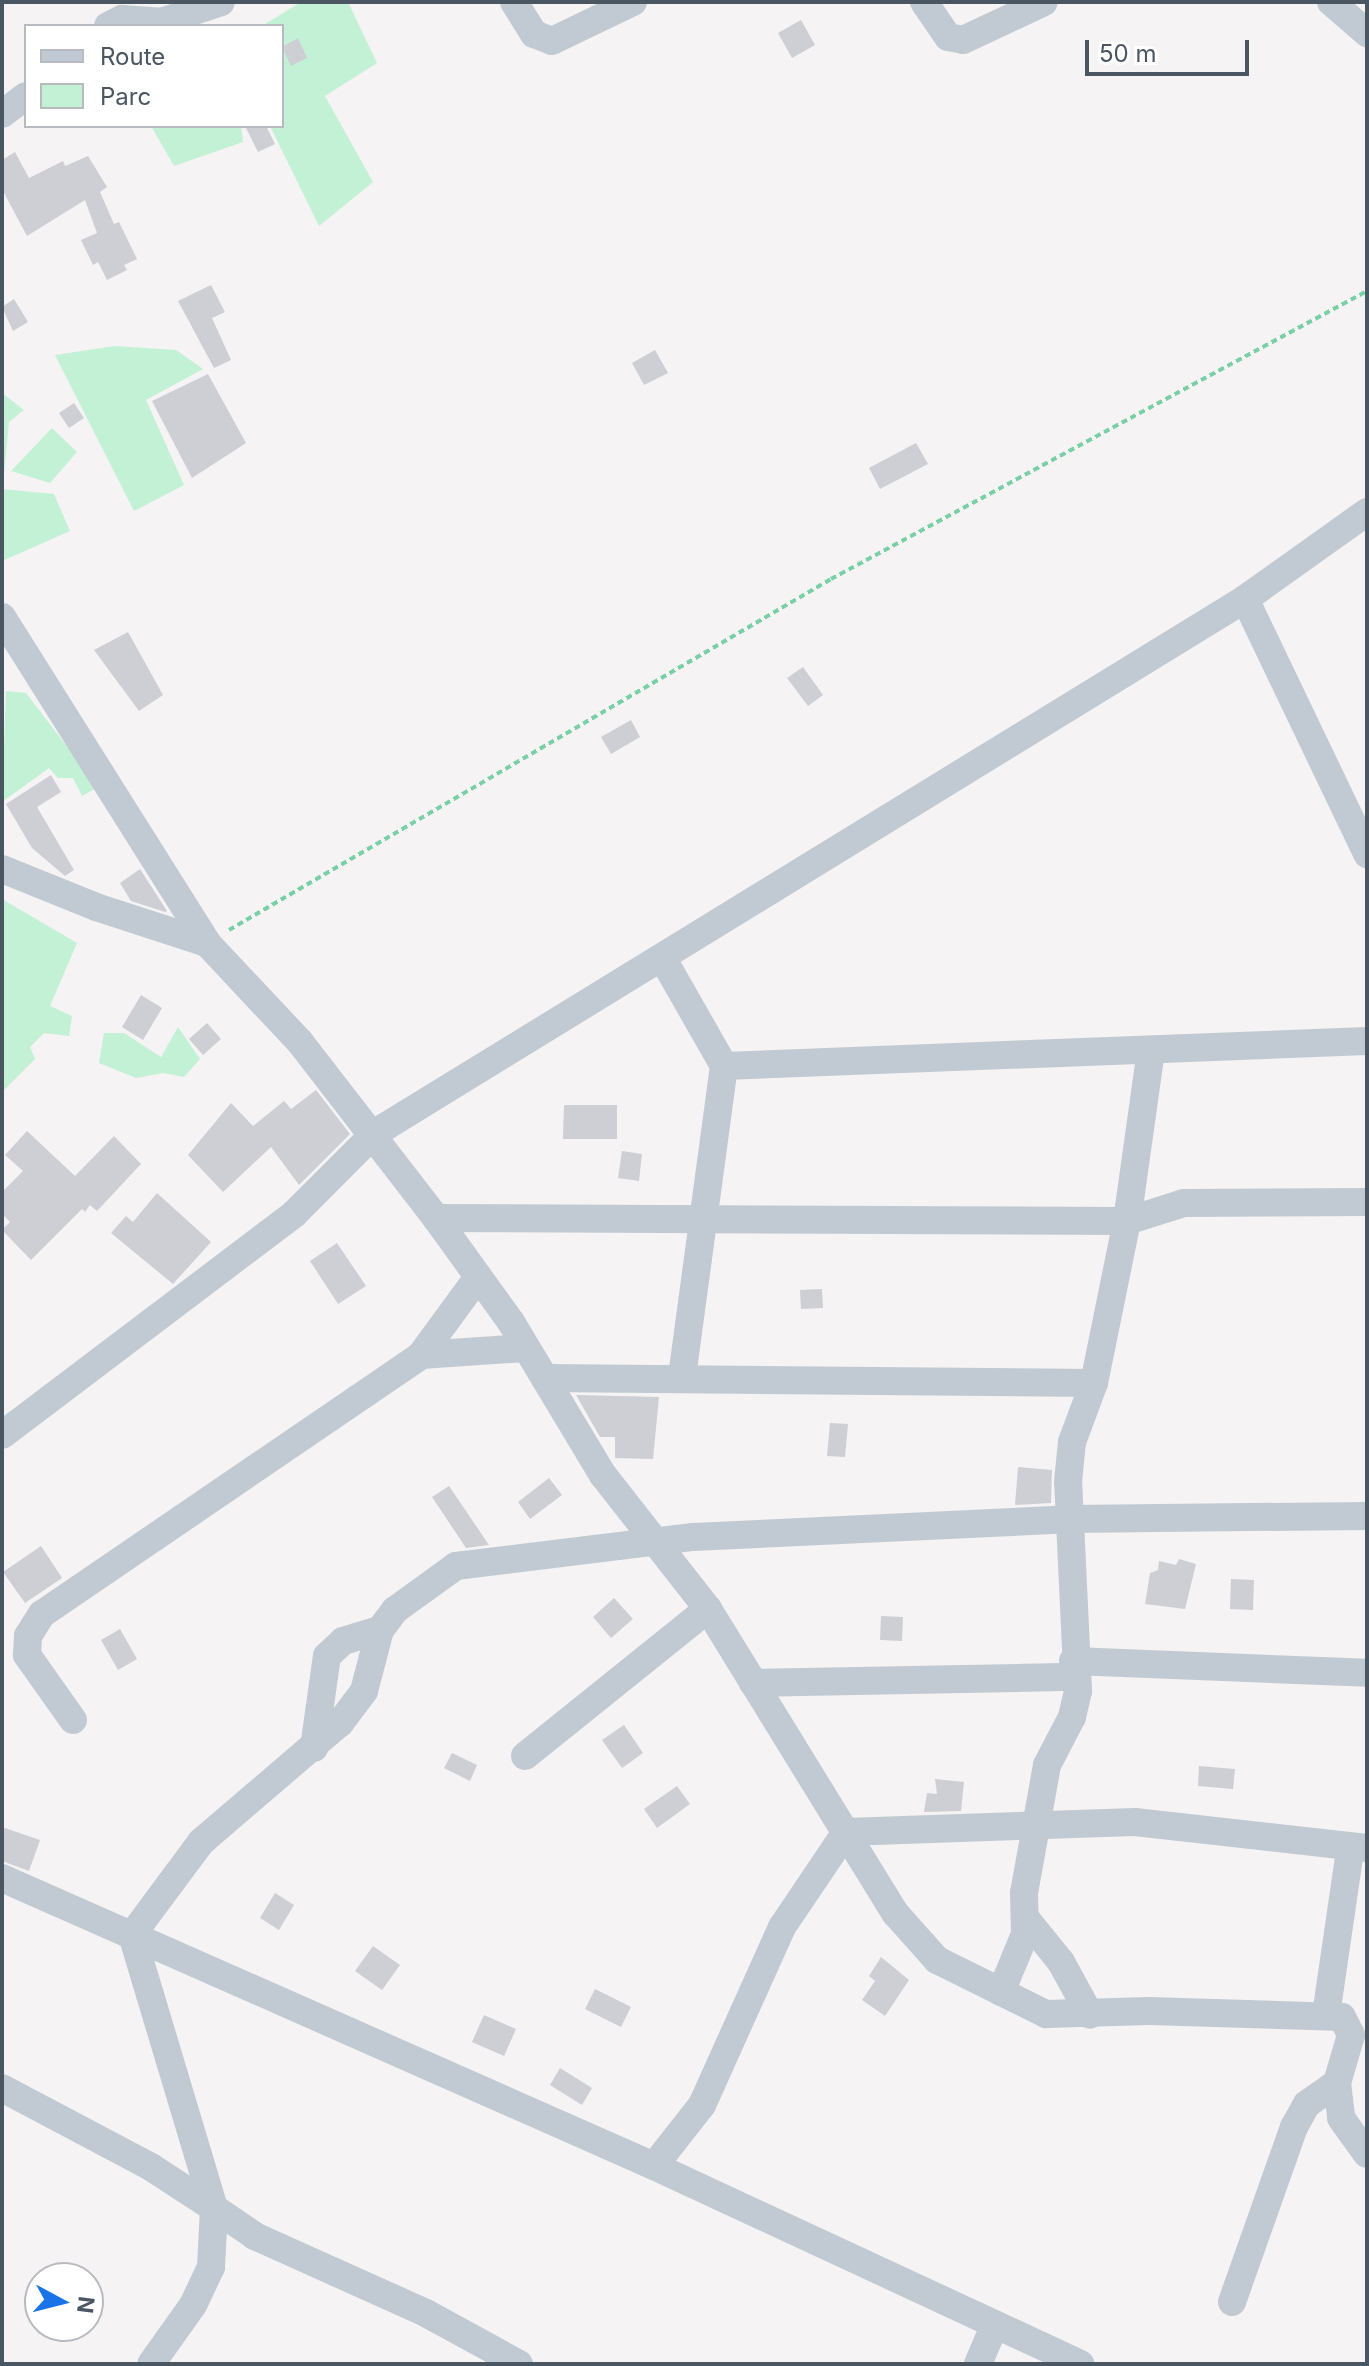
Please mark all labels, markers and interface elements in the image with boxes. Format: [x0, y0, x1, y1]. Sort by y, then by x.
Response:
legend [24, 24, 284, 128]
scale bar [1089, 24, 1253, 74]
text: 50 m [1099, 39, 1157, 68]
text: Route [100, 42, 165, 71]
text: Parc [100, 82, 151, 111]
north arrow [24, 2262, 104, 2342]
text: N [72, 2295, 100, 2315]

